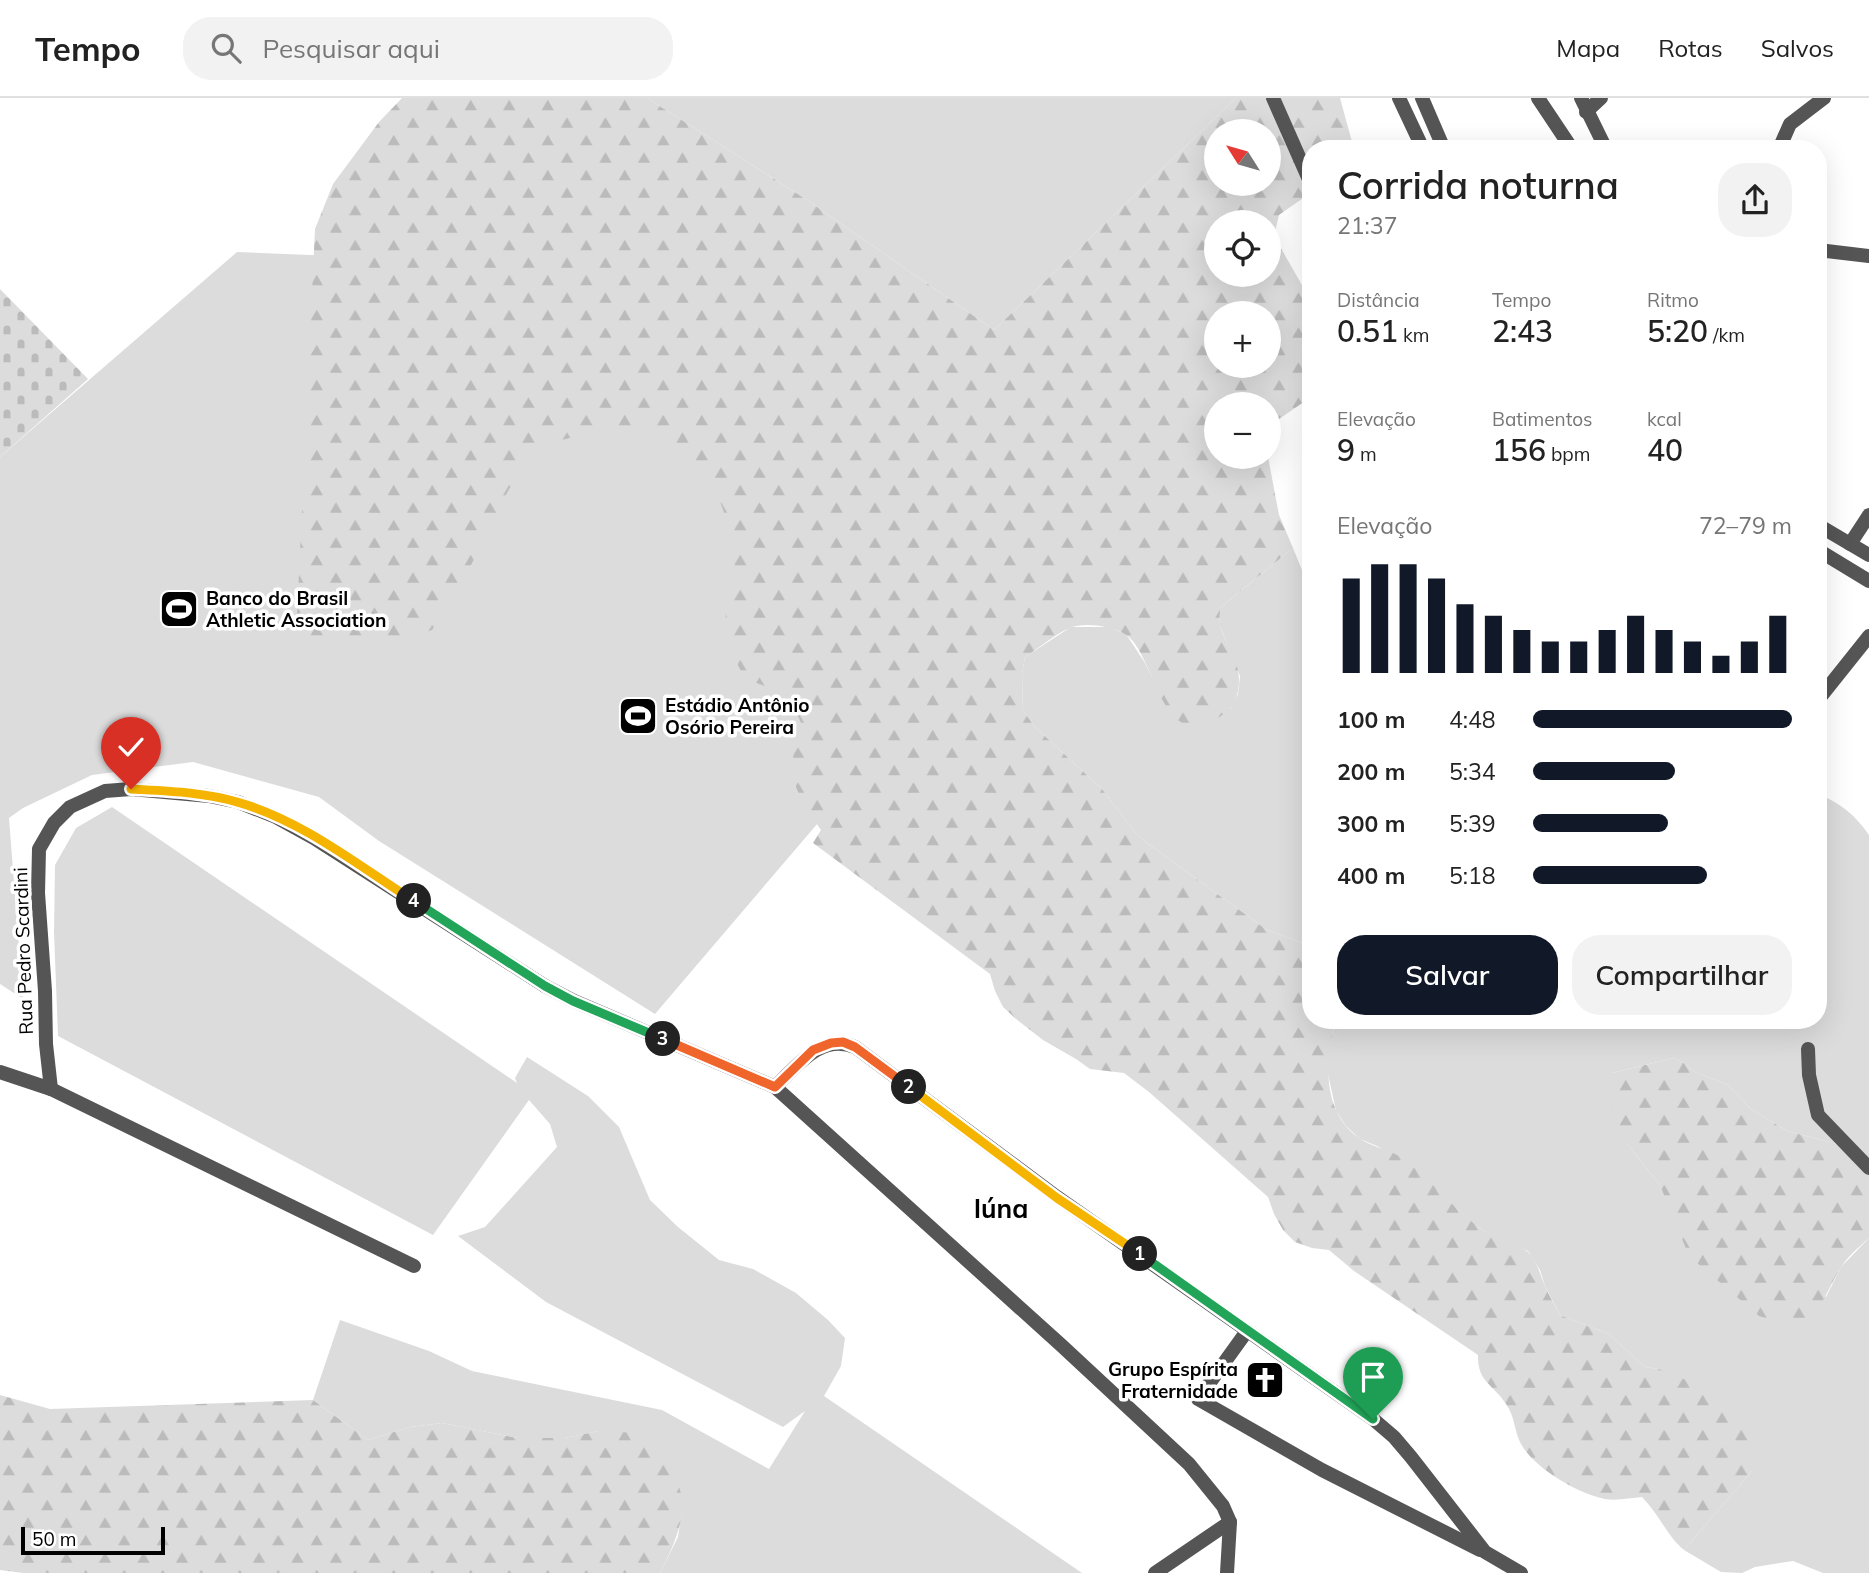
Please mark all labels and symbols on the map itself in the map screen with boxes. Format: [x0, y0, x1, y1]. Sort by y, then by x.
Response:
north arrow [1204, 119, 1281, 196]
place label: Banco do Brasil Athletic Association [206, 586, 386, 632]
sports icon: Banco do Brasil Athletic Association [158, 588, 200, 630]
place label: Estádio Antônio Osório Pereira [665, 693, 810, 739]
sports icon: Estádio Antônio Osório Pereira [617, 695, 659, 737]
pin [101, 717, 161, 789]
street label: Rua Pedro Scardini [8, 867, 38, 1035]
pin: 4 [396, 884, 432, 918]
pin: 3 [646, 1021, 680, 1056]
pin: 2 [892, 1070, 926, 1104]
district label: Iúna [974, 1192, 1028, 1225]
pin: 1 [1122, 1236, 1158, 1272]
pin [1343, 1347, 1403, 1419]
place label: Grupo Espírita Fraternidade [1108, 1357, 1238, 1403]
church icon: Grupo Espírita Fraternidade [1244, 1359, 1286, 1401]
scale bar [21, 1524, 164, 1556]

